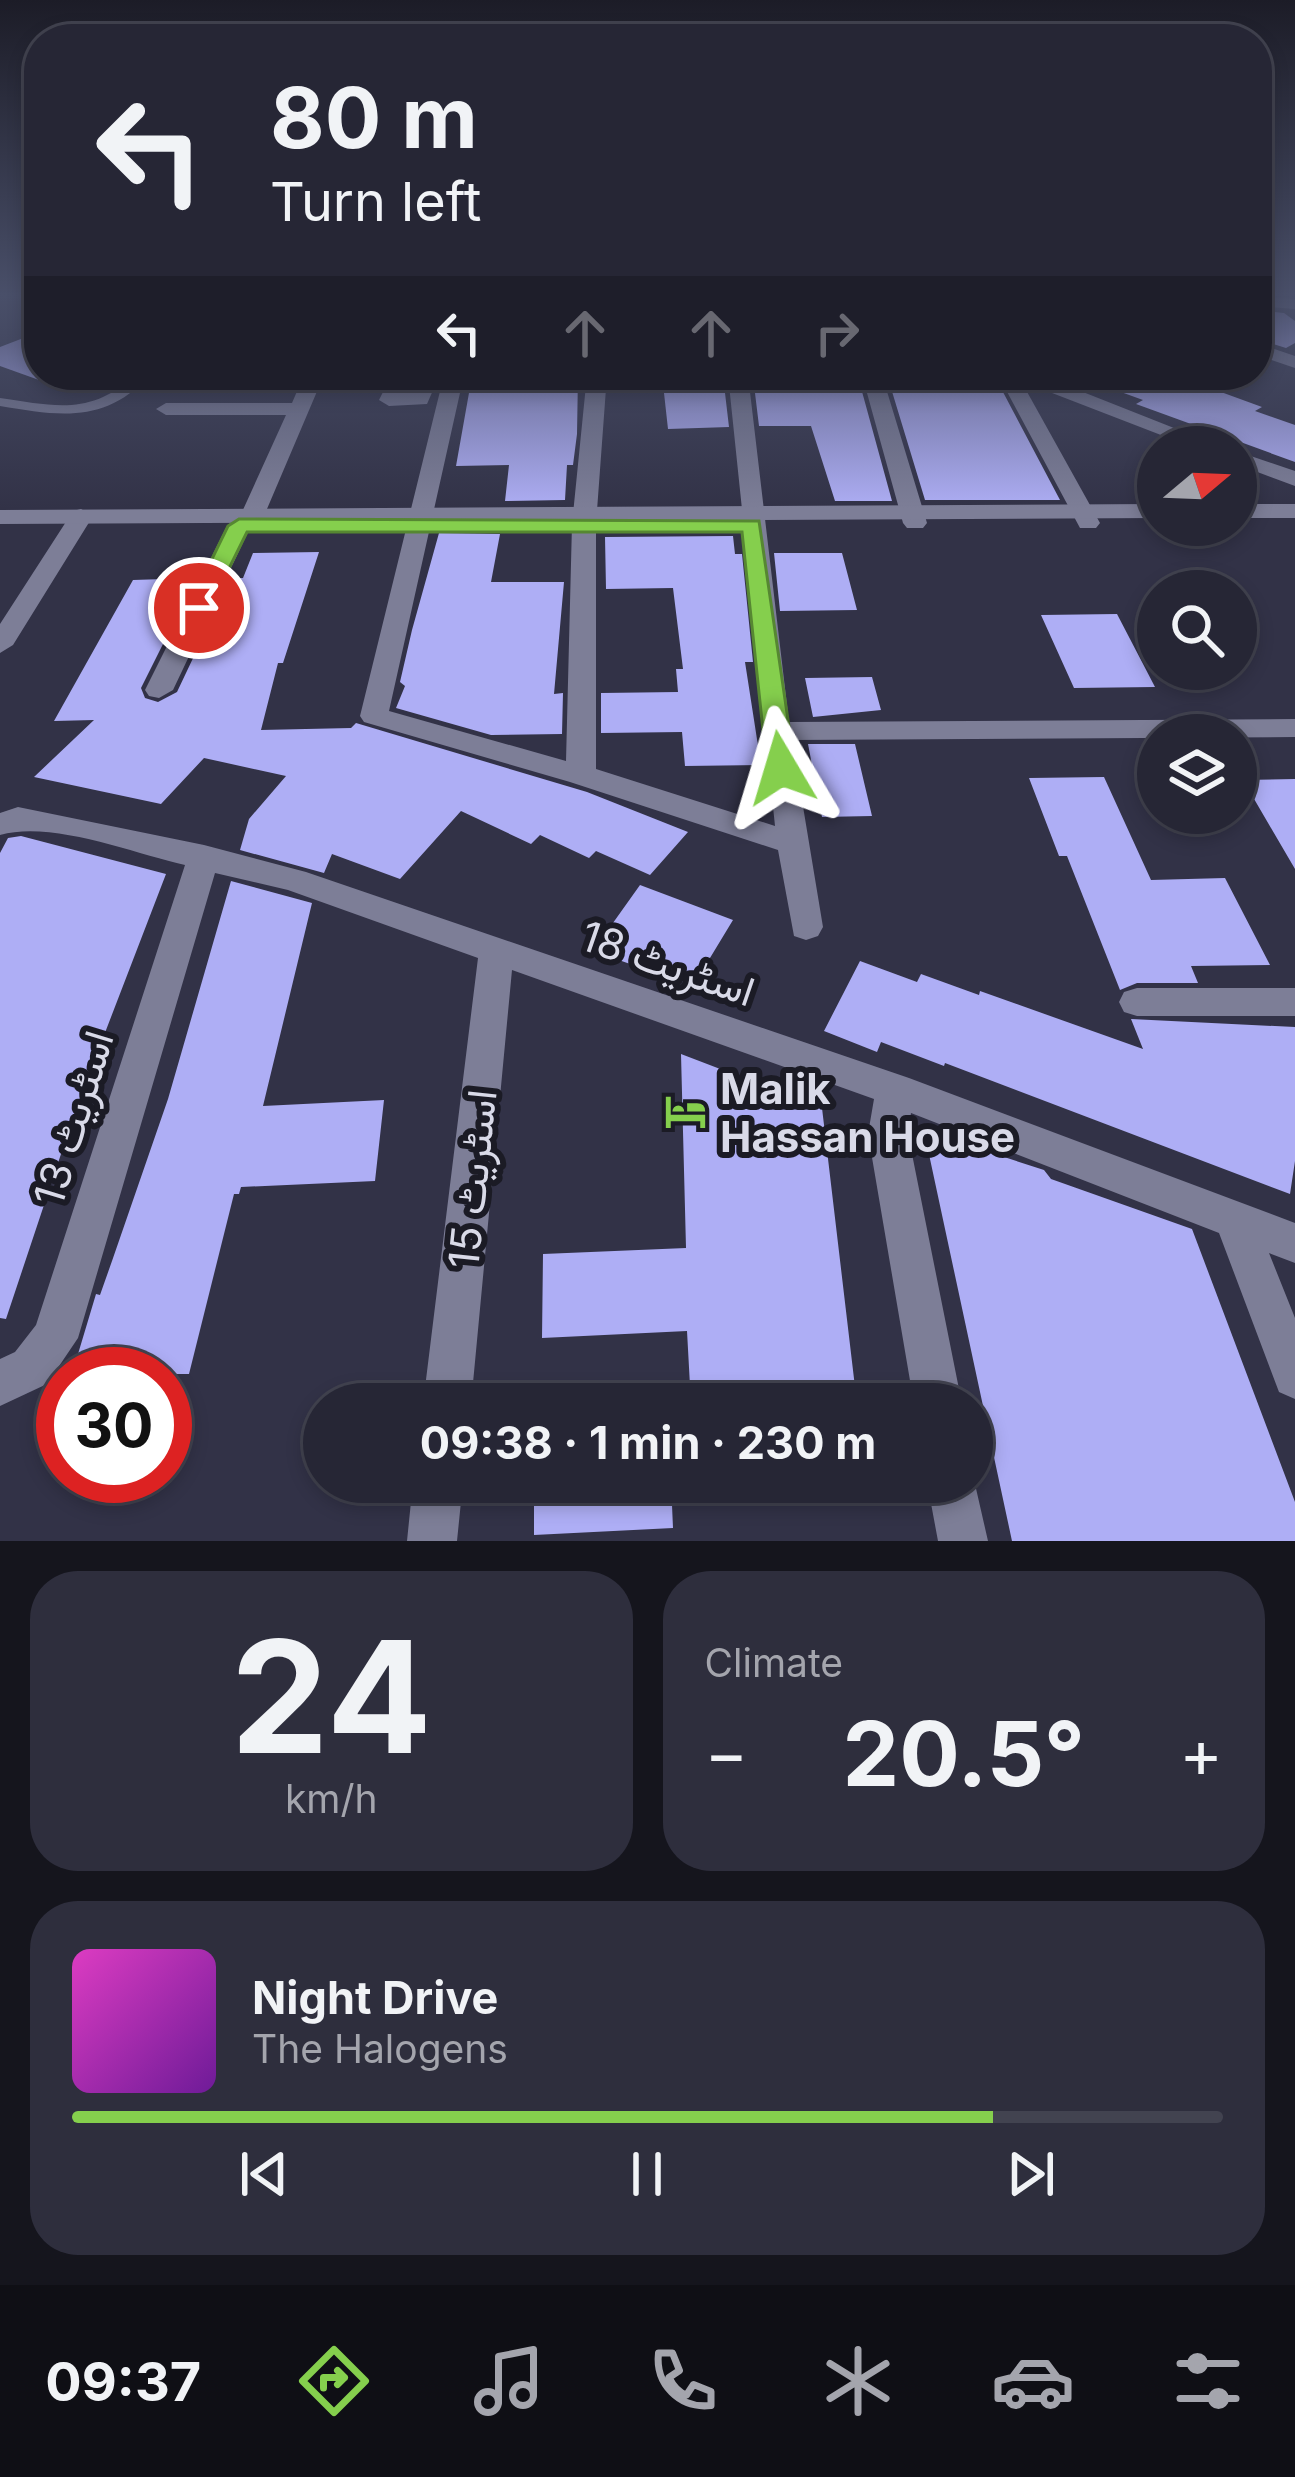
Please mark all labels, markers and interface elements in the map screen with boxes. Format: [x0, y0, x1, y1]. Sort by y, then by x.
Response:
text: 80 m [270, 67, 478, 168]
icon: left [72, 72, 228, 228]
text: Turn left [270, 169, 481, 234]
icon: left [426, 300, 492, 366]
icon: ahead [552, 300, 618, 366]
icon: ahead [678, 300, 744, 366]
icon: right [804, 300, 870, 366]
north arrow [1137, 426, 1257, 546]
map controls [1137, 426, 1257, 834]
pin [148, 557, 250, 659]
button: search [1137, 570, 1257, 690]
icon: arrive [166, 575, 232, 641]
position arrow [718, 705, 844, 831]
button: layers [1137, 714, 1257, 834]
street label: اسٹریٹ 18 [574, 910, 762, 1018]
street label: اسٹریٹ 13 [22, 1024, 126, 1212]
place label: Malik Hassan House [720, 1063, 1015, 1162]
street label: اسٹریٹ 15 [437, 1087, 509, 1271]
hotel icon: Malik Hassan House [663, 1089, 709, 1135]
speed limit sign: 30 [36, 1347, 192, 1503]
text: 09:38 · 1 min · 230 m [420, 1415, 876, 1470]
text: 24 [231, 1602, 432, 1791]
text: Climate [705, 1639, 843, 1686]
text: 20.5° [842, 1699, 1085, 1808]
text: − [705, 1713, 748, 1793]
text: + [1179, 1713, 1223, 1793]
text: km/h [285, 1775, 378, 1822]
text: Night Drive [252, 1970, 498, 2025]
text: The Halogens [252, 2025, 508, 2072]
icon: previous [231, 2141, 297, 2207]
icon: pause [614, 2141, 680, 2207]
icon: next [998, 2141, 1064, 2207]
icon: directions [292, 2339, 376, 2423]
icon: music [467, 2339, 551, 2423]
icon: phone [641, 2339, 725, 2423]
icon: climate [816, 2339, 900, 2423]
icon: car [991, 2339, 1075, 2423]
icon: filters [1166, 2339, 1250, 2423]
text: 09:37 [45, 2349, 201, 2414]

